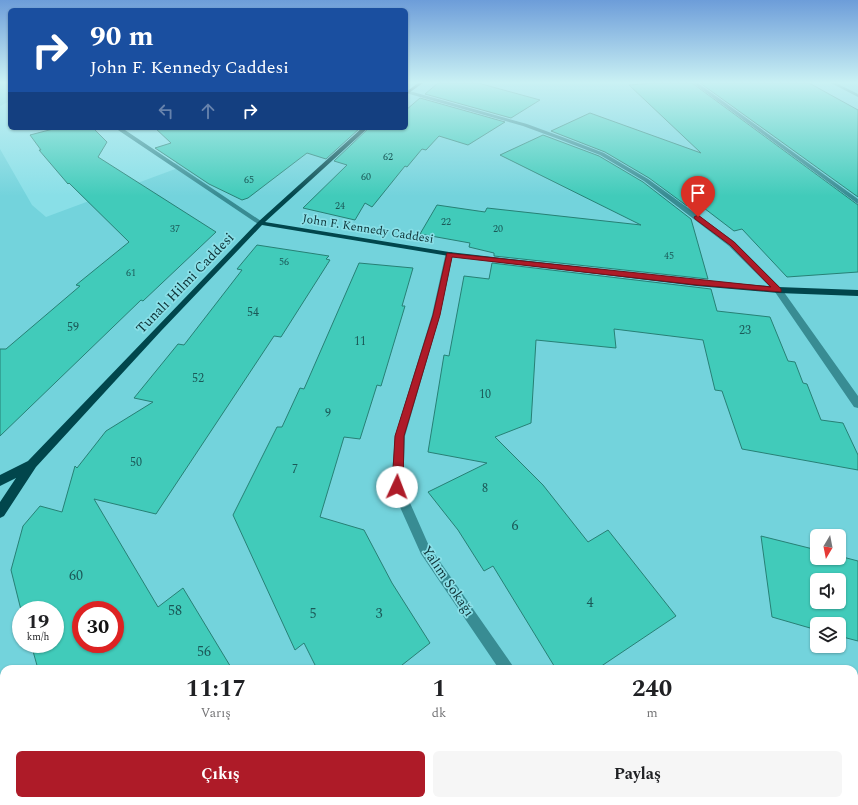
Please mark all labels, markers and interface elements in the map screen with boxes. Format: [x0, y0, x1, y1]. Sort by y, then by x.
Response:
text: 90 m [90, 15, 154, 58]
icon: right [24, 24, 76, 76]
text: John F. Kennedy Caddesi [90, 54, 289, 81]
icon: left [155, 100, 177, 122]
icon: ahead [197, 100, 219, 122]
icon: right [239, 100, 261, 122]
house number: 62 [383, 149, 393, 165]
house number: 60 [361, 169, 371, 185]
house number: 65 [244, 172, 254, 188]
pin [681, 176, 715, 217]
icon: arrive [687, 182, 709, 204]
house number: 24 [335, 198, 345, 214]
street label: John F. Kennedy Caddesi [301, 209, 435, 249]
house number: 22 [441, 214, 451, 230]
house number: 37 [170, 221, 180, 237]
house number: 20 [493, 221, 503, 237]
street label: Tunalı Hilmi Caddesi [131, 228, 239, 338]
house number: 45 [664, 248, 674, 264]
house number: 56 [279, 254, 289, 270]
house number: 61 [126, 265, 136, 281]
house number: 54 [247, 303, 259, 322]
house number: 59 [67, 318, 79, 337]
house number: 23 [739, 321, 751, 340]
house number: 11 [354, 332, 366, 351]
house number: 52 [192, 369, 204, 388]
house number: 10 [479, 385, 491, 404]
house number: 9 [325, 404, 331, 423]
house number: 50 [130, 453, 142, 472]
house number: 7 [292, 460, 298, 479]
position arrow [376, 466, 418, 508]
house number: 8 [482, 479, 488, 498]
house number: 6 [512, 515, 519, 536]
north arrow [810, 529, 846, 565]
map controls [810, 529, 846, 653]
street label: Yalım Sokağı [416, 541, 480, 621]
house number: 60 [69, 565, 83, 586]
button: sound [810, 573, 846, 609]
house number: 4 [587, 592, 594, 613]
house number: 58 [168, 600, 182, 621]
speed limit sign: 30 [72, 601, 124, 653]
house number: 5 [310, 603, 317, 624]
house number: 3 [376, 603, 383, 624]
text: 19 [27, 607, 49, 637]
button: layers [810, 617, 846, 653]
text: km/h [27, 629, 49, 645]
house number: 56 [197, 641, 211, 662]
text: 11:17 [186, 671, 246, 707]
text: 1 [432, 671, 446, 707]
text: 240 [632, 671, 672, 707]
text: Varış [201, 703, 231, 723]
text: dk [432, 703, 446, 723]
text: m [647, 703, 658, 723]
button: Çıkış [16, 751, 425, 797]
button: Paylaş [433, 751, 842, 797]

